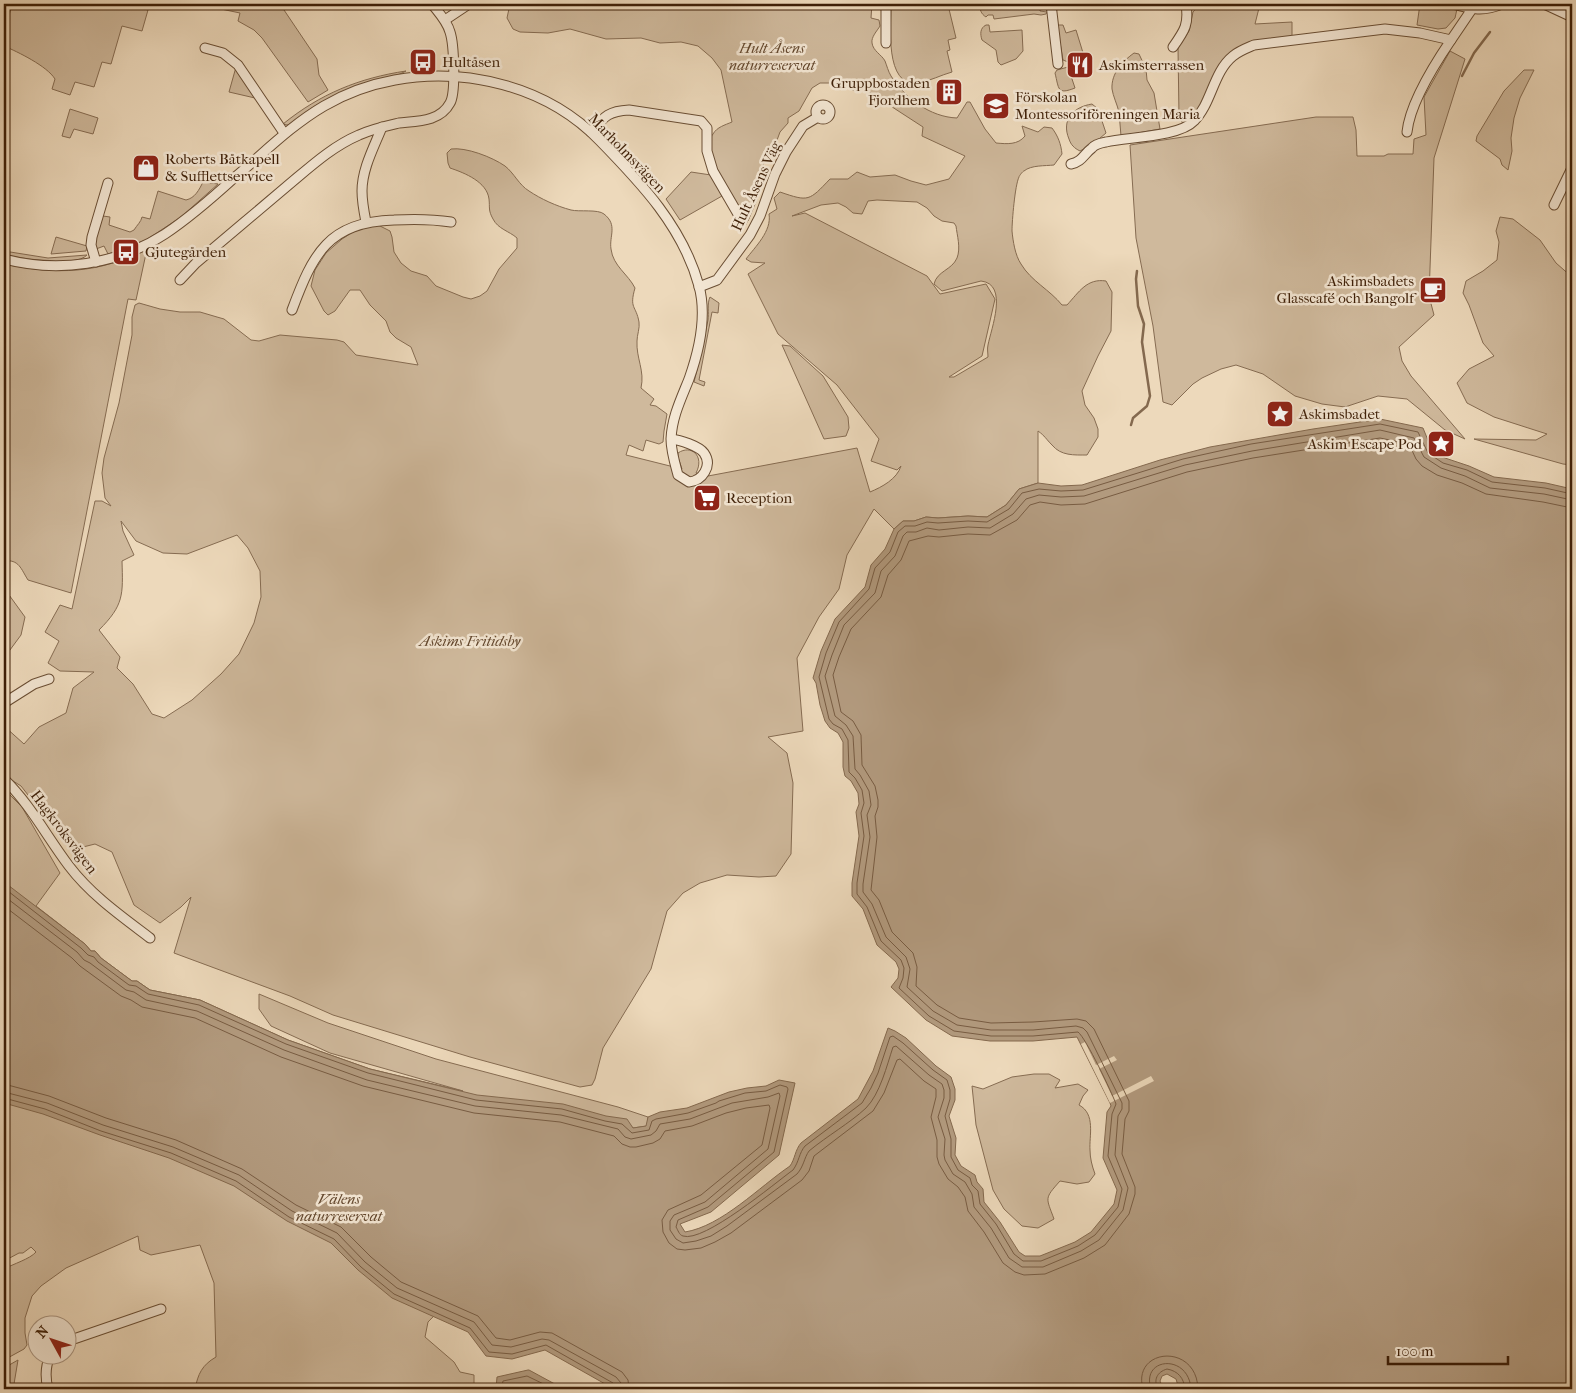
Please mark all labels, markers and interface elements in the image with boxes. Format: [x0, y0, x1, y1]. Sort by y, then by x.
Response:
park label: Hult Åsens naturreservat [729, 39, 817, 74]
bus stop icon: Hultåsen [408, 47, 438, 77]
restaurant icon: Askimsterrassen [1065, 50, 1095, 80]
place label: Hultåsen [442, 53, 501, 71]
place label: Askimsterrassen [1098, 56, 1204, 74]
place label: Gruppbostaden Fjordhem [831, 74, 931, 109]
building icon: Gruppbostaden Fjordhem [934, 77, 964, 107]
place label: Förskolan Montessoriföreningen Maria [1015, 88, 1201, 123]
school or university icon: Förskolan Montessoriföreningen Maria [981, 91, 1011, 121]
street label: Marholmsvägen [585, 110, 670, 197]
street label: Hult Åsens Väg [727, 137, 785, 234]
place label: Roberts Båtkapell & Sufflettservice [165, 150, 280, 185]
shop icon: Roberts Båtkapell & Sufflettservice [131, 153, 161, 183]
bus stop icon: Gjutegården [111, 237, 141, 267]
place label: Gjutegården [145, 243, 226, 261]
place label: Askimsbadets Glasscafé och Bangolf [1277, 272, 1417, 307]
cafe icon: Askimsbadets Glasscafé och Bangolf [1418, 275, 1448, 305]
place icon: Askimsbadet [1265, 399, 1295, 429]
place label: Askimsbadet [1298, 405, 1381, 423]
place icon: Askim Escape Pod [1426, 429, 1456, 459]
place label: Askim Escape Pod [1306, 435, 1423, 453]
supermarket icon: Reception [692, 483, 722, 513]
place label: Reception [726, 489, 792, 507]
park label: Askims Fritidsby [418, 632, 521, 650]
street label: Hagkroksvägen [27, 787, 101, 878]
park label: Välens naturreservat [296, 1190, 384, 1225]
north arrow [28, 1316, 78, 1366]
text: N [32, 1322, 53, 1341]
scale bar [1388, 1333, 1508, 1365]
text: 100 m [1396, 1342, 1434, 1360]

